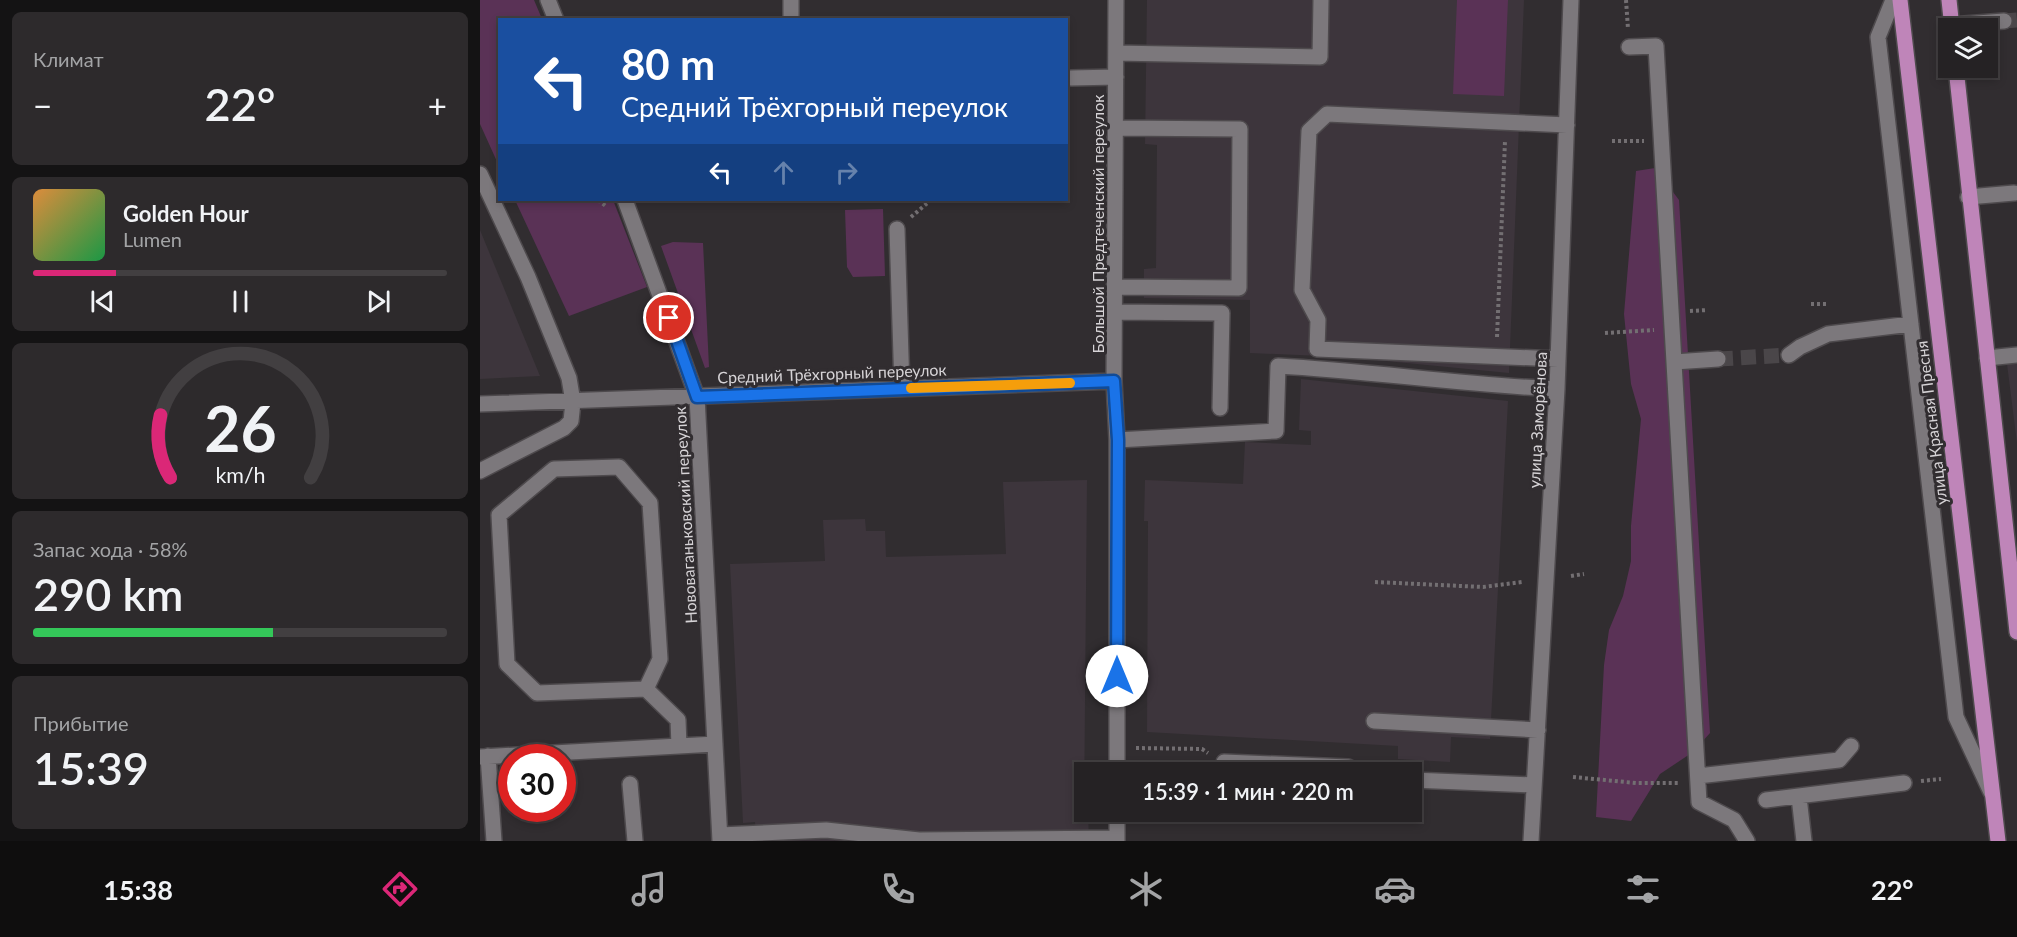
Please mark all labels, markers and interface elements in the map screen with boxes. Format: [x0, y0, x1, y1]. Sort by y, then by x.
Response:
map controls [1938, 18, 1998, 78]
button: layers [1938, 18, 1998, 78]
text: 80 m [621, 39, 715, 89]
icon: left [522, 42, 600, 120]
text: Климат [33, 47, 104, 71]
text: 22° [205, 77, 275, 131]
text: − [33, 85, 52, 125]
text: + [428, 85, 447, 125]
text: Средний Трёхгорный переулок [621, 90, 1008, 123]
street label: Большой Предтеченский переулок [1088, 94, 1107, 354]
icon: left [704, 156, 737, 189]
icon: ahead [767, 156, 800, 189]
icon: right [830, 156, 863, 189]
text: Golden Hour [123, 200, 249, 227]
text: Lumen [123, 227, 182, 251]
icon: previous [86, 285, 119, 318]
icon: pause [224, 285, 257, 318]
icon: next [362, 285, 395, 318]
pin [643, 292, 694, 343]
icon: arrive [652, 301, 685, 334]
street label: улица Красная Пресня [1911, 340, 1951, 506]
street label: улица Заморёнова [1524, 351, 1550, 489]
street label: Средний Трёхгорный переулок [717, 359, 948, 386]
text: 26 [204, 390, 276, 465]
street label: Нововаганьковский переулок [670, 405, 700, 624]
text: km/h [215, 462, 265, 488]
text: Запас хода · 58% [33, 537, 188, 561]
text: 290 km [33, 567, 183, 621]
position arrow [1085, 644, 1149, 708]
text: Прибытие [33, 711, 129, 735]
text: 15:39 [33, 741, 149, 795]
speed limit sign: 30 [498, 744, 576, 822]
text: 15:39 · 1 мин · 220 m [1142, 778, 1354, 805]
icon: directions [379, 868, 421, 910]
icon: music [628, 868, 670, 910]
icon: phone [877, 868, 919, 910]
icon: climate [1125, 868, 1167, 910]
icon: car [1374, 868, 1416, 910]
icon: filters [1622, 868, 1664, 910]
text: 15:38 [103, 873, 173, 906]
text: 22° [1871, 873, 1914, 906]

